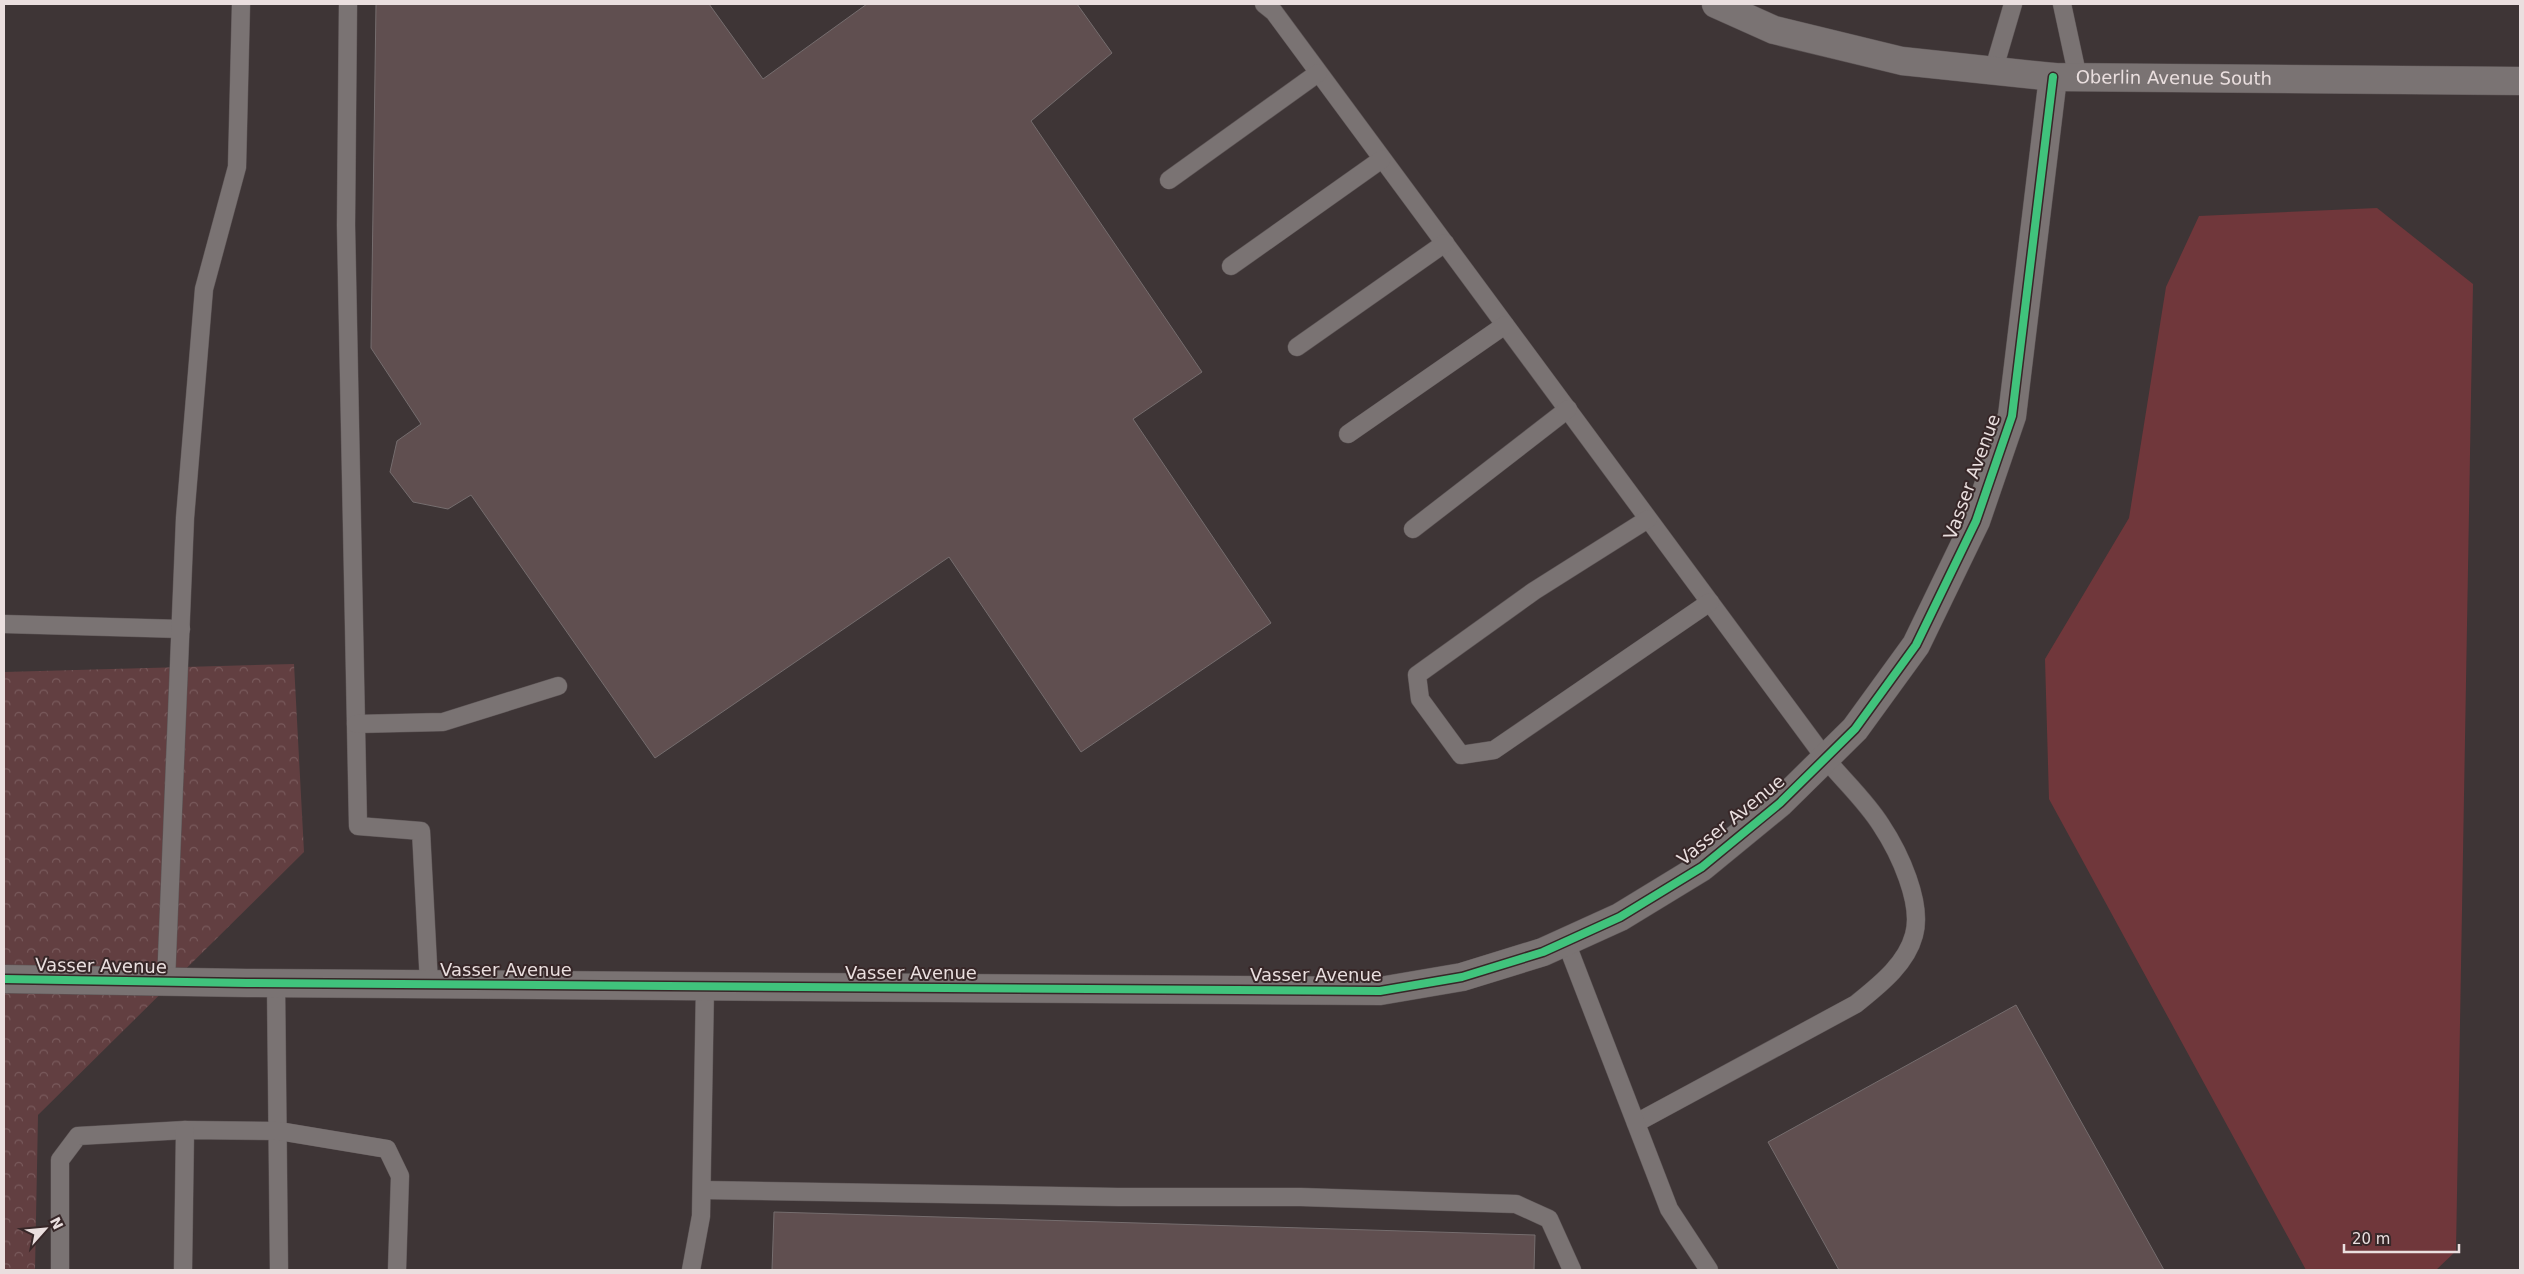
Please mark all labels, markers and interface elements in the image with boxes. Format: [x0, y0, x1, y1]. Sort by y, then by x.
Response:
street label: Oberlin Avenue South [2076, 66, 2272, 89]
street label: Vasser Avenue [1939, 411, 2004, 542]
street label: Vasser Avenue [1673, 770, 1788, 869]
street label: Vasser Avenue [35, 954, 167, 977]
street label: Vasser Avenue [440, 959, 572, 980]
street label: Vasser Avenue [845, 962, 977, 983]
street label: Vasser Avenue [1250, 964, 1382, 985]
north arrow [20, 1204, 70, 1254]
text: N [47, 1214, 66, 1232]
scale bar [2344, 1222, 2459, 1254]
text: 20 m [2352, 1230, 2390, 1248]

